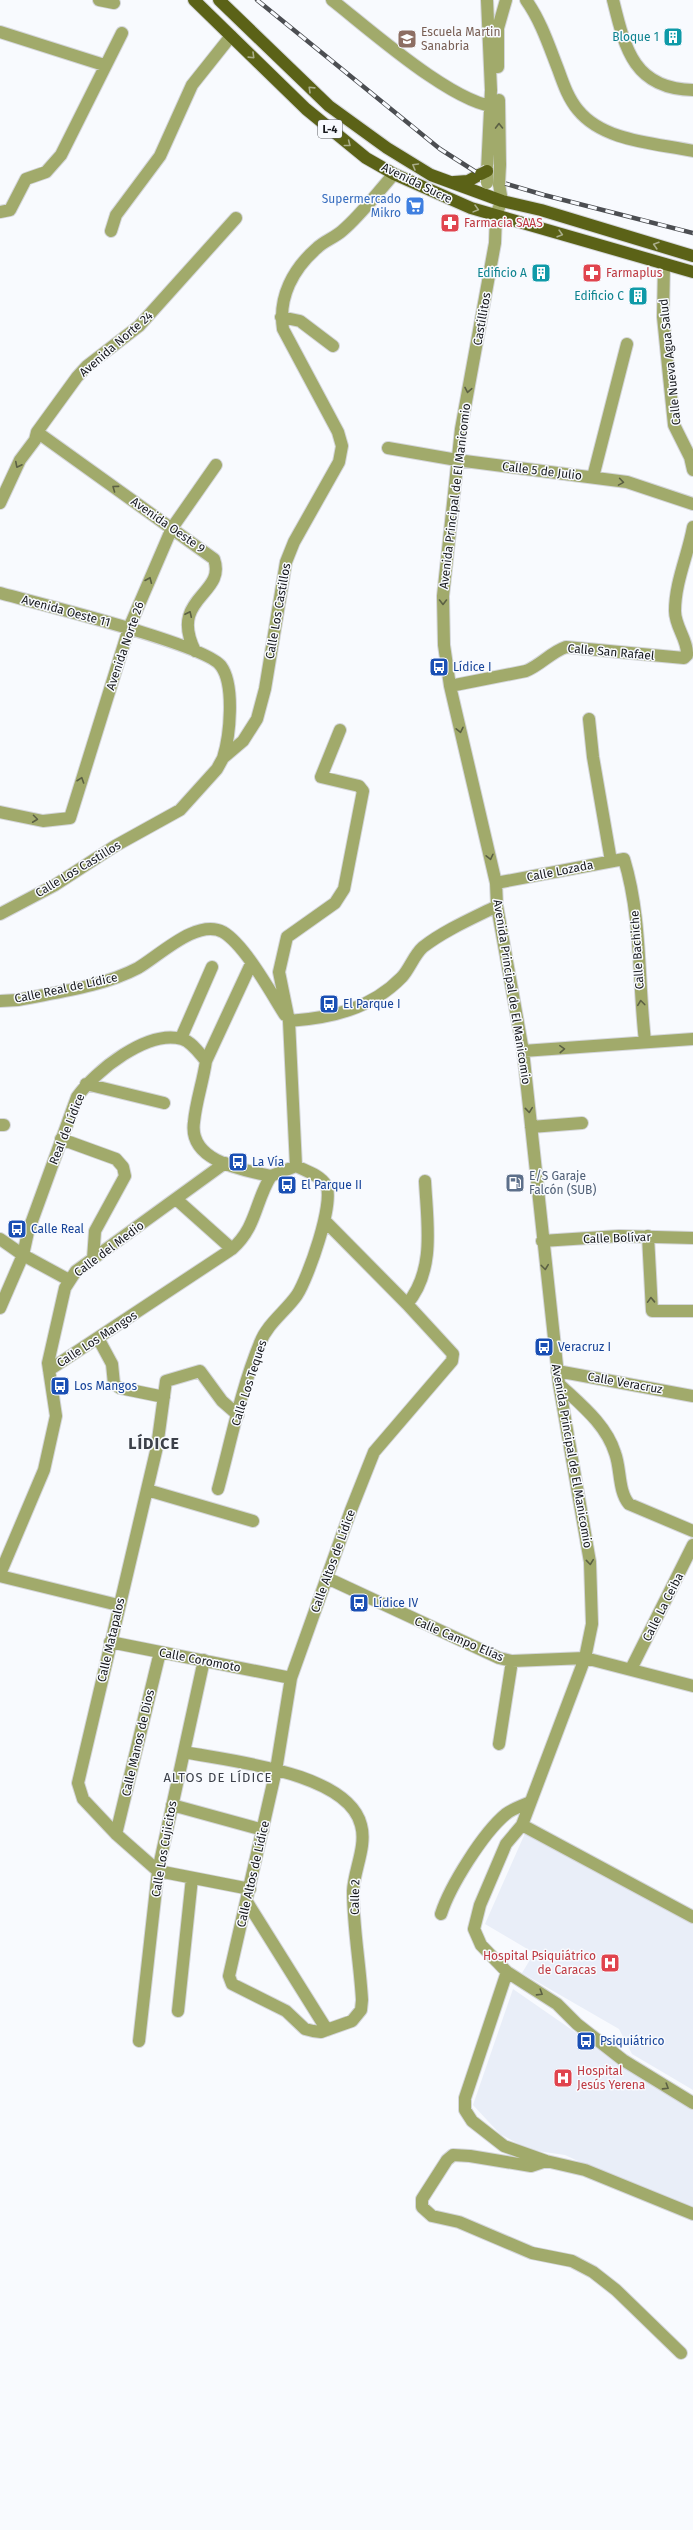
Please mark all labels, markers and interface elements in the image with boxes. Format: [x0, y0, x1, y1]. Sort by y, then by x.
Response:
place label: Escuela Martin Sanabria [421, 25, 501, 53]
building icon: Bloque 1 [662, 26, 684, 48]
school or university icon: Escuela Martin Sanabria [396, 28, 418, 50]
place label: Bloque 1 [612, 30, 659, 44]
one-way arrow [247, 52, 255, 59]
one-way arrow [308, 87, 315, 94]
road number: L-4 [318, 120, 342, 138]
one-way arrow [495, 123, 503, 129]
one-way arrow [344, 139, 351, 146]
street label: Avenida Sucre [379, 160, 455, 206]
one-way arrow [412, 163, 419, 170]
place label: Supermercado Mikro [322, 192, 401, 220]
supermarket icon: Supermercado Mikro [404, 195, 426, 217]
one-way arrow [472, 204, 479, 213]
pharmacy icon: Farmacia SAAS [439, 212, 461, 234]
place label: Farmacia SAAS [464, 216, 543, 230]
one-way arrow [557, 229, 564, 238]
one-way arrow [652, 241, 659, 250]
building icon: Edificio A [530, 262, 552, 284]
pharmacy icon: Farmaplus [581, 262, 603, 284]
place label: Edificio A [477, 266, 527, 280]
place label: Farmaplus [606, 266, 663, 280]
building icon: Edificio C [627, 285, 649, 307]
place label: Edificio C [574, 289, 624, 303]
street label: Castillitos [470, 291, 494, 347]
street label: Calle Nueva Agua Salud [656, 298, 684, 426]
street label: Avenida Norte 24 [77, 308, 156, 380]
one-way arrow [465, 387, 473, 393]
street label: Avenida Principal de El Manicomio [437, 402, 473, 590]
street label: Calle 5 de Julio [501, 459, 583, 483]
one-way arrow [15, 461, 23, 469]
one-way arrow [618, 477, 624, 485]
one-way arrow [112, 485, 119, 492]
street label: Avenida Oeste 9 [128, 494, 208, 556]
street label: Calle Los Castillos [263, 562, 293, 660]
one-way arrow [145, 576, 153, 583]
street label: Avenida Oeste 11 [20, 592, 112, 630]
one-way arrow [439, 599, 447, 605]
street label: Avenida Norte 26 [103, 600, 147, 692]
one-way arrow [185, 611, 193, 618]
street label: Calle San Rafael [567, 641, 655, 663]
bus stop icon: Lídice I [428, 656, 450, 678]
place label: Lídice I [453, 660, 492, 674]
one-way arrow [456, 727, 464, 734]
one-way arrow [76, 777, 85, 784]
one-way arrow [32, 815, 38, 824]
street label: Calle Los Castillos [33, 838, 124, 900]
one-way arrow [485, 853, 494, 860]
street label: Calle Lozada [525, 858, 595, 884]
street label: Avenida Principal de El Manicomio [490, 899, 534, 1085]
street label: Calle Bachiche [627, 910, 647, 990]
street label: Calle Real de Lídice [13, 970, 119, 1006]
bus stop icon: El Parque I [318, 993, 340, 1015]
place label: El Parque I [343, 997, 401, 1011]
one-way arrow [637, 1000, 646, 1006]
one-way arrow [559, 1044, 565, 1053]
street label: Real de Lídice [46, 1091, 88, 1167]
one-way arrow [525, 1107, 534, 1113]
bus stop icon: La Vía [227, 1151, 249, 1173]
place label: La Vía [252, 1155, 284, 1169]
place label: E/S Garaje Falcón (SUB) [529, 1169, 596, 1197]
fuel station icon: E/S Garaje Falcón (SUB) [504, 1172, 526, 1194]
bus stop icon: El Parque II [276, 1174, 298, 1196]
place label: El Parque II [301, 1178, 362, 1192]
bus stop icon: Calle Real [6, 1218, 28, 1240]
street label: Calle del Medio [71, 1218, 147, 1280]
place label: Calle Real [31, 1222, 85, 1236]
street label: Calle Bolívar [583, 1230, 651, 1246]
one-way arrow [540, 1264, 549, 1270]
one-way arrow [646, 1297, 655, 1303]
street label: Calle Los Mangos [54, 1308, 140, 1370]
bus stop icon: Veracruz I [533, 1336, 555, 1358]
street label: Calle Los Teques [229, 1338, 270, 1428]
place label: Veracruz I [558, 1340, 611, 1354]
street label: Avenida Principal de El Manicomio [549, 1363, 595, 1549]
street label: Calle Veracruz [586, 1370, 664, 1396]
bus stop icon: Los Mangos [49, 1375, 71, 1397]
place label: Los Mangos [74, 1379, 137, 1393]
district label: LÍDICE [128, 1433, 180, 1453]
street label: Calle Altos de Lídice [308, 1507, 358, 1615]
one-way arrow [585, 1559, 594, 1565]
street label: Calle La Ceiba [640, 1570, 686, 1644]
bus stop icon: Lídice IV [348, 1592, 370, 1614]
street label: Calle Matapalos [95, 1596, 128, 1683]
place label: Lídice IV [373, 1596, 419, 1610]
street label: Calle Campo Elías [412, 1614, 506, 1664]
street label: Calle Coromoto [158, 1645, 242, 1675]
street label: Calle Manos de Dios [119, 1688, 157, 1798]
district label: ALTOS DE LÍDICE [163, 1770, 273, 1785]
street label: Calle Los Cujicitos [149, 1799, 179, 1898]
street label: Calle Altos de Lídice [234, 1819, 272, 1929]
street label: Calle 2 [348, 1879, 362, 1915]
place label: Hospital Psiquiátrico de Caracas [483, 1949, 596, 1977]
hospital icon: Hospital Psiquiátrico de Caracas [599, 1952, 621, 1974]
one-way arrow [535, 1989, 542, 1996]
bus stop icon: Psiquiátrico [575, 2030, 597, 2052]
place label: Psiquiátrico [600, 2034, 665, 2048]
place label: Hospital Jesús Yerena [577, 2064, 645, 2092]
hospital icon: Hospital Jesús Yerena [552, 2067, 574, 2089]
one-way arrow [662, 2082, 669, 2089]

